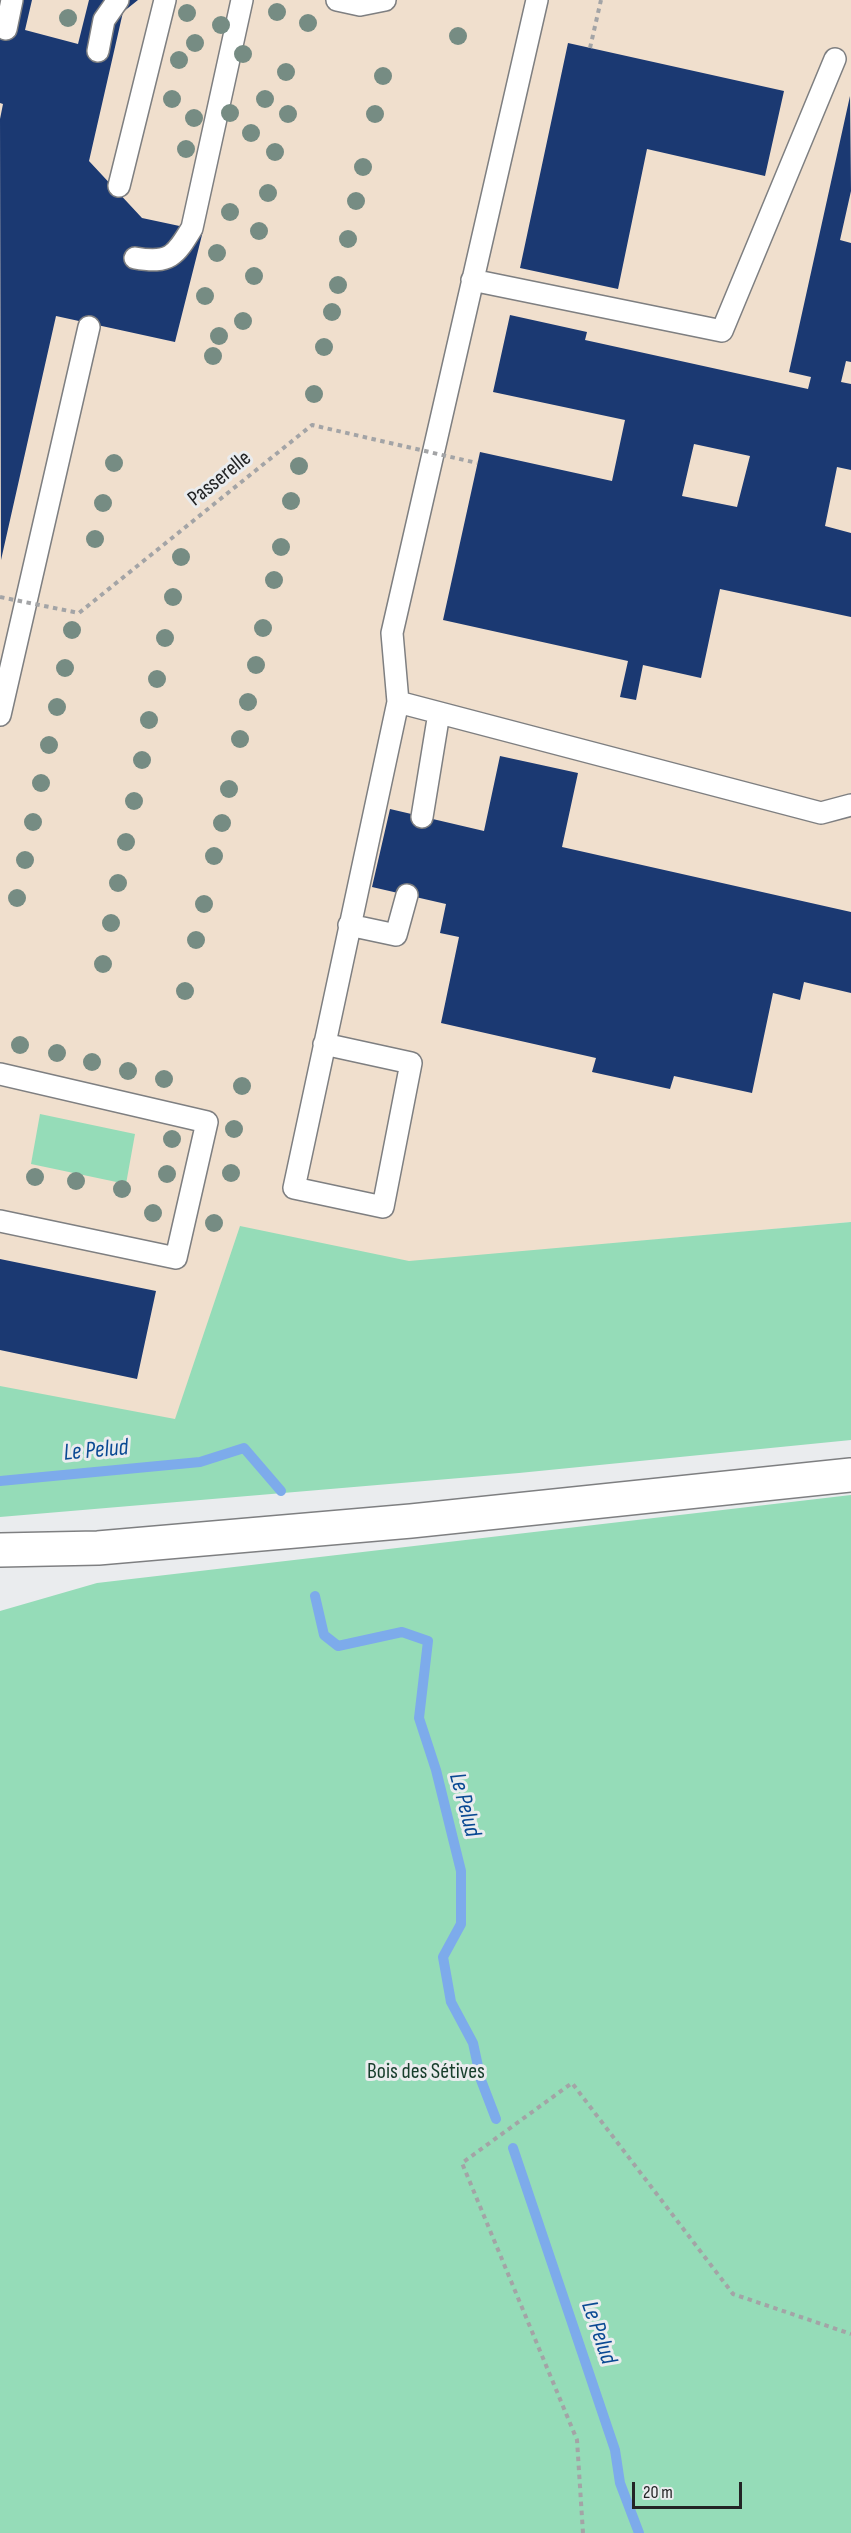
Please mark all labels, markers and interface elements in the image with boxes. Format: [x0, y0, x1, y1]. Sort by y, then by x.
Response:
street label: Passerelle [183, 446, 257, 512]
water label: Le Pelud [62, 1434, 130, 1468]
water label: Le Pelud [442, 1770, 486, 1840]
park label: Bois des Sétives [367, 2059, 485, 2085]
water label: Le Pelud [574, 2298, 622, 2368]
scale bar [635, 2470, 744, 2508]
text: 20 m [643, 2482, 673, 2503]

